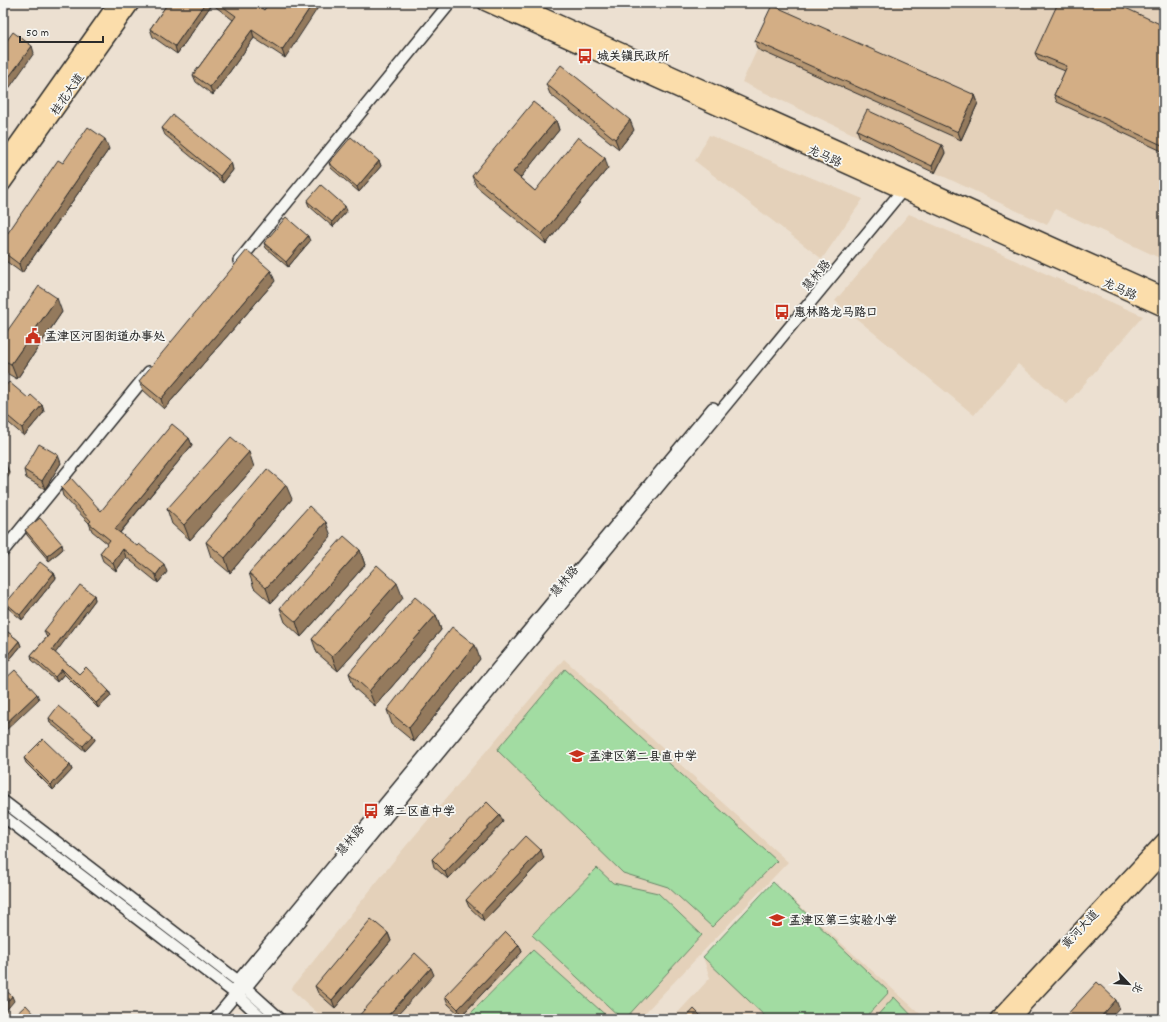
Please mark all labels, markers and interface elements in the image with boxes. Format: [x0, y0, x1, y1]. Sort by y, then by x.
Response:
scale bar [20, 18, 103, 44]
text: 50 m [26, 25, 49, 42]
bus stop icon: 城关镇民政所 [576, 47, 594, 65]
place label: 城关镇民政所 [597, 49, 670, 66]
street label: 桂花大道 [47, 70, 89, 119]
street label: 龙马路 [804, 142, 844, 172]
street label: 慧林路 [799, 257, 835, 295]
street label: 龙马路 [1099, 275, 1139, 305]
bus stop icon: 惠林路龙马路口 [773, 303, 791, 321]
place label: 惠林路龙马路口 [794, 305, 878, 322]
public building icon: 孟津区河图街道办事处 [24, 327, 42, 345]
place label: 孟津区河图街道办事处 [45, 329, 165, 346]
street label: 慧林路 [547, 563, 583, 601]
school or university icon: 孟津区第二县直中学 [568, 747, 586, 765]
place label: 孟津区第二县直中学 [589, 749, 697, 766]
bus stop icon: 第二区直中学 [362, 802, 380, 820]
place label: 第二区直中学 [383, 804, 455, 821]
street label: 慧林路 [333, 822, 369, 860]
street label: 黄河大道 [1059, 907, 1104, 953]
school or university icon: 孟津区第三实验小学 [768, 911, 786, 929]
place label: 孟津区第三实验小学 [789, 913, 897, 930]
north arrow [1109, 964, 1149, 1004]
text: 北 [1127, 979, 1146, 996]

